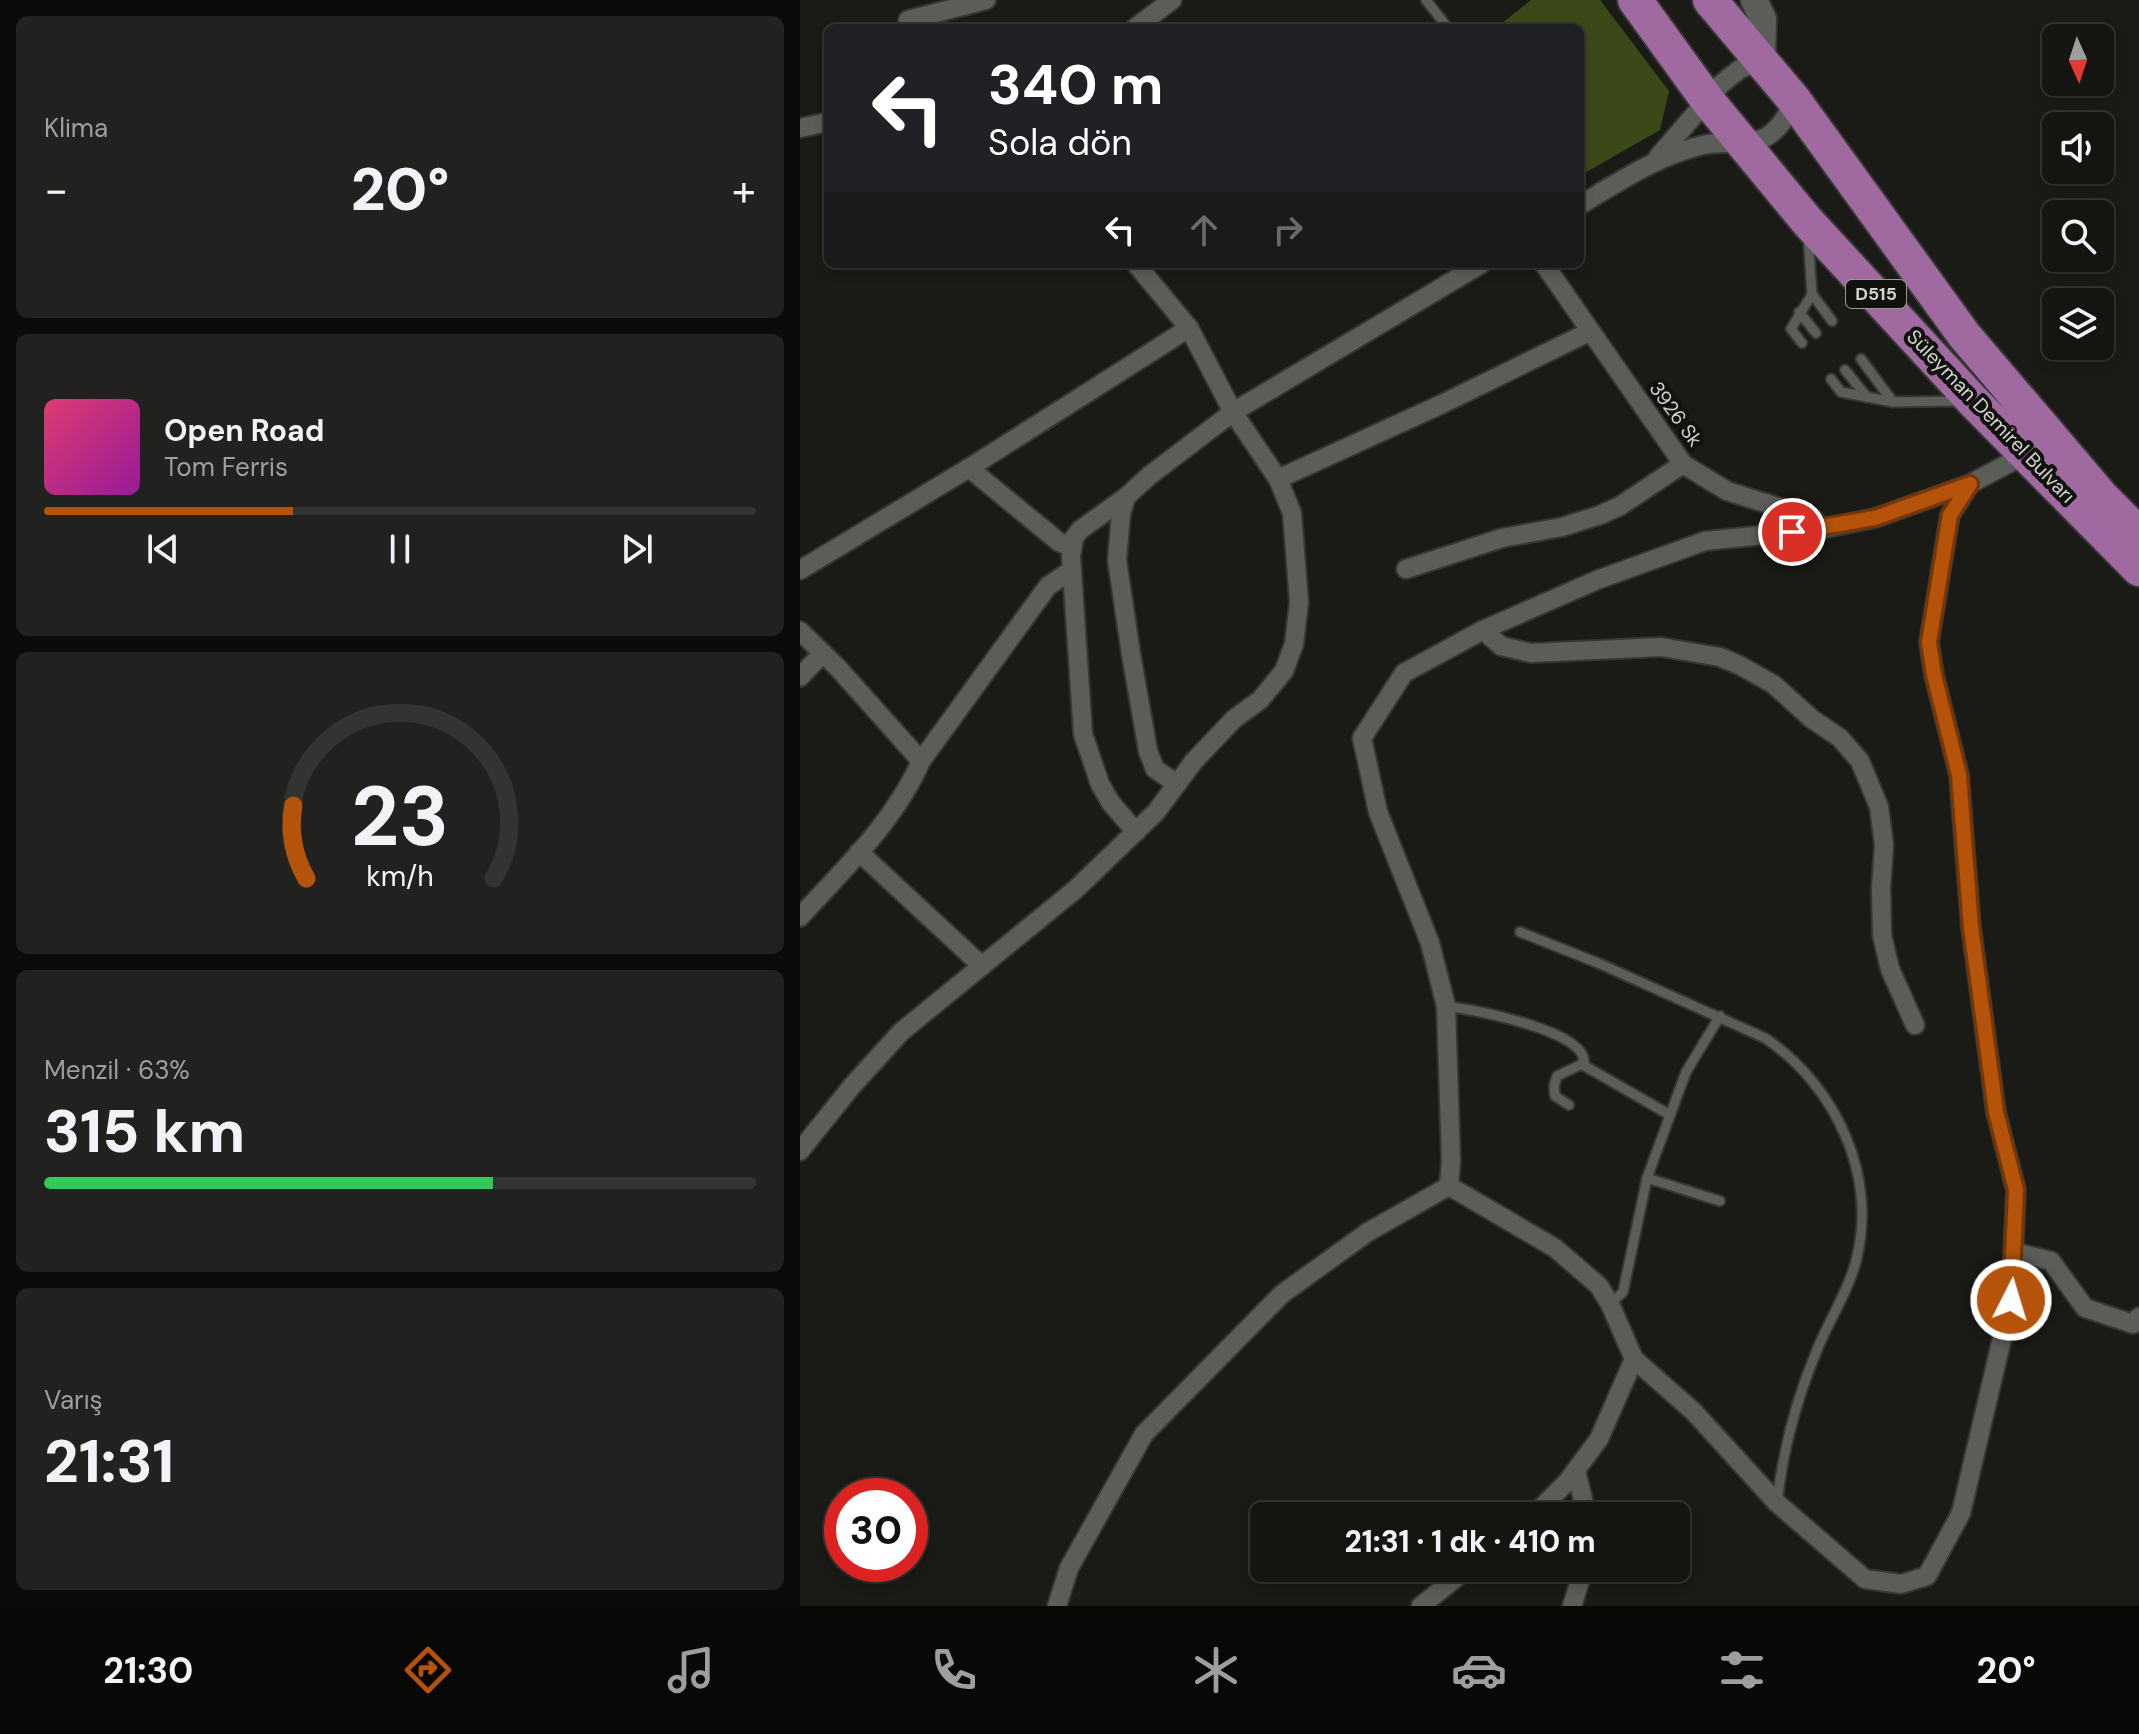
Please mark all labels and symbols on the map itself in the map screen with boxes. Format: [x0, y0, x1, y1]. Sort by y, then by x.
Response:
north arrow [2042, 24, 2114, 96]
road number: D515 [1846, 280, 1906, 308]
street label: Süleyman Demirel Bulvarı [1901, 324, 2081, 508]
street label: 3926 Sk [1644, 376, 1708, 452]
pin [1758, 498, 1826, 566]
position arrow [1969, 1258, 2053, 1342]
speed limit sign: 30 [824, 1478, 928, 1582]

